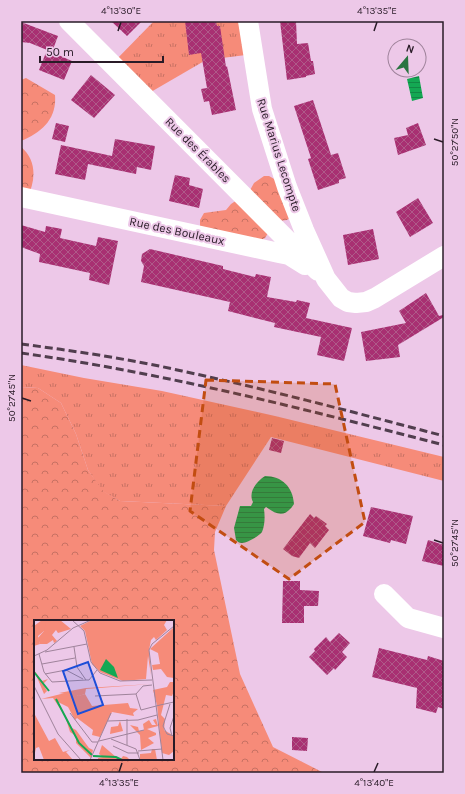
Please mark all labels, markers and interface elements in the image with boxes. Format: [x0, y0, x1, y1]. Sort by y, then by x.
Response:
text: 4°13'30"E [101, 5, 141, 17]
text: 4°13'35"E [357, 5, 397, 17]
scale bar [40, 38, 163, 64]
north arrow [387, 38, 427, 78]
text: N [404, 42, 416, 56]
text: 50 m [46, 45, 74, 59]
street label: Rue Marius Lecompte [254, 97, 304, 213]
street label: Rue des Érables [162, 114, 234, 186]
text: 50°27'50"N [449, 118, 461, 166]
street label: Rue des Bouleaux [128, 214, 226, 248]
text: 50°27'45"N [6, 374, 18, 422]
text: 50°27'45"N [449, 519, 461, 567]
inset map [34, 620, 174, 760]
text: 4°13'35"E [99, 777, 139, 789]
text: 4°13'40"E [354, 777, 394, 789]

